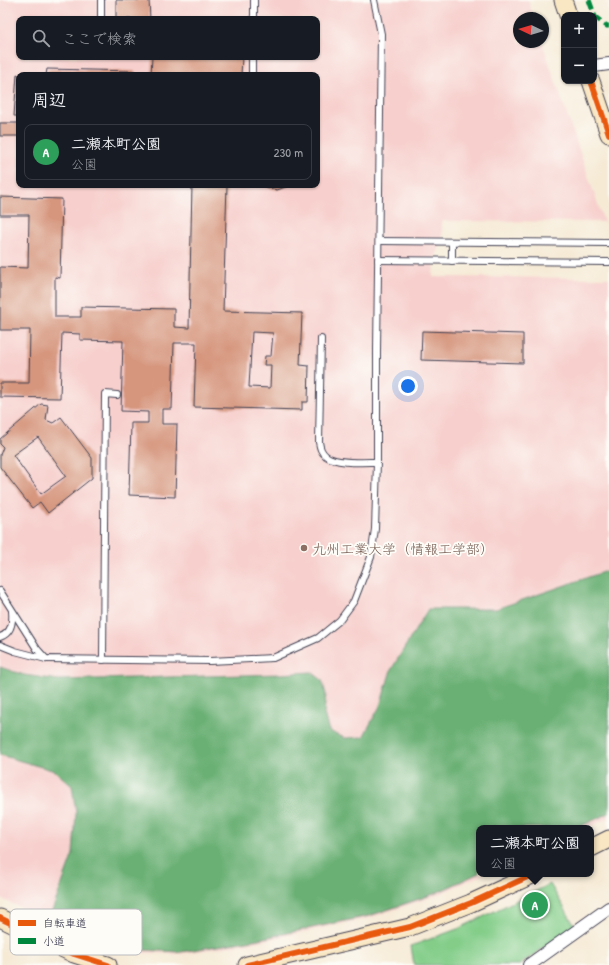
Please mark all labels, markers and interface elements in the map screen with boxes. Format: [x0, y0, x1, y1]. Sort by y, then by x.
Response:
north arrow [513, 12, 549, 48]
map controls [561, 12, 597, 84]
button: + [561, 12, 597, 48]
search box [16, 16, 320, 60]
icon: search [30, 27, 52, 49]
text: ここで検索 [62, 28, 137, 49]
button: − [561, 48, 597, 84]
text: 周辺 [32, 88, 66, 111]
text: 二瀬本町公園 [71, 133, 161, 154]
text: A [43, 143, 49, 161]
text: 230 m [273, 143, 303, 161]
text: 公園 [71, 155, 97, 173]
your location [398, 376, 418, 396]
place label: 九州工業大学（情報工学部） [312, 539, 494, 558]
marker: 九州工業大学（情報工学部） [299, 543, 309, 553]
popup [476, 825, 594, 877]
text: 二瀬本町公園 [490, 832, 580, 853]
text: 公園 [490, 854, 516, 872]
pin: A [522, 890, 548, 920]
legend [10, 909, 142, 955]
text: 自転車道 [43, 916, 87, 930]
text: 小道 [43, 934, 65, 948]

